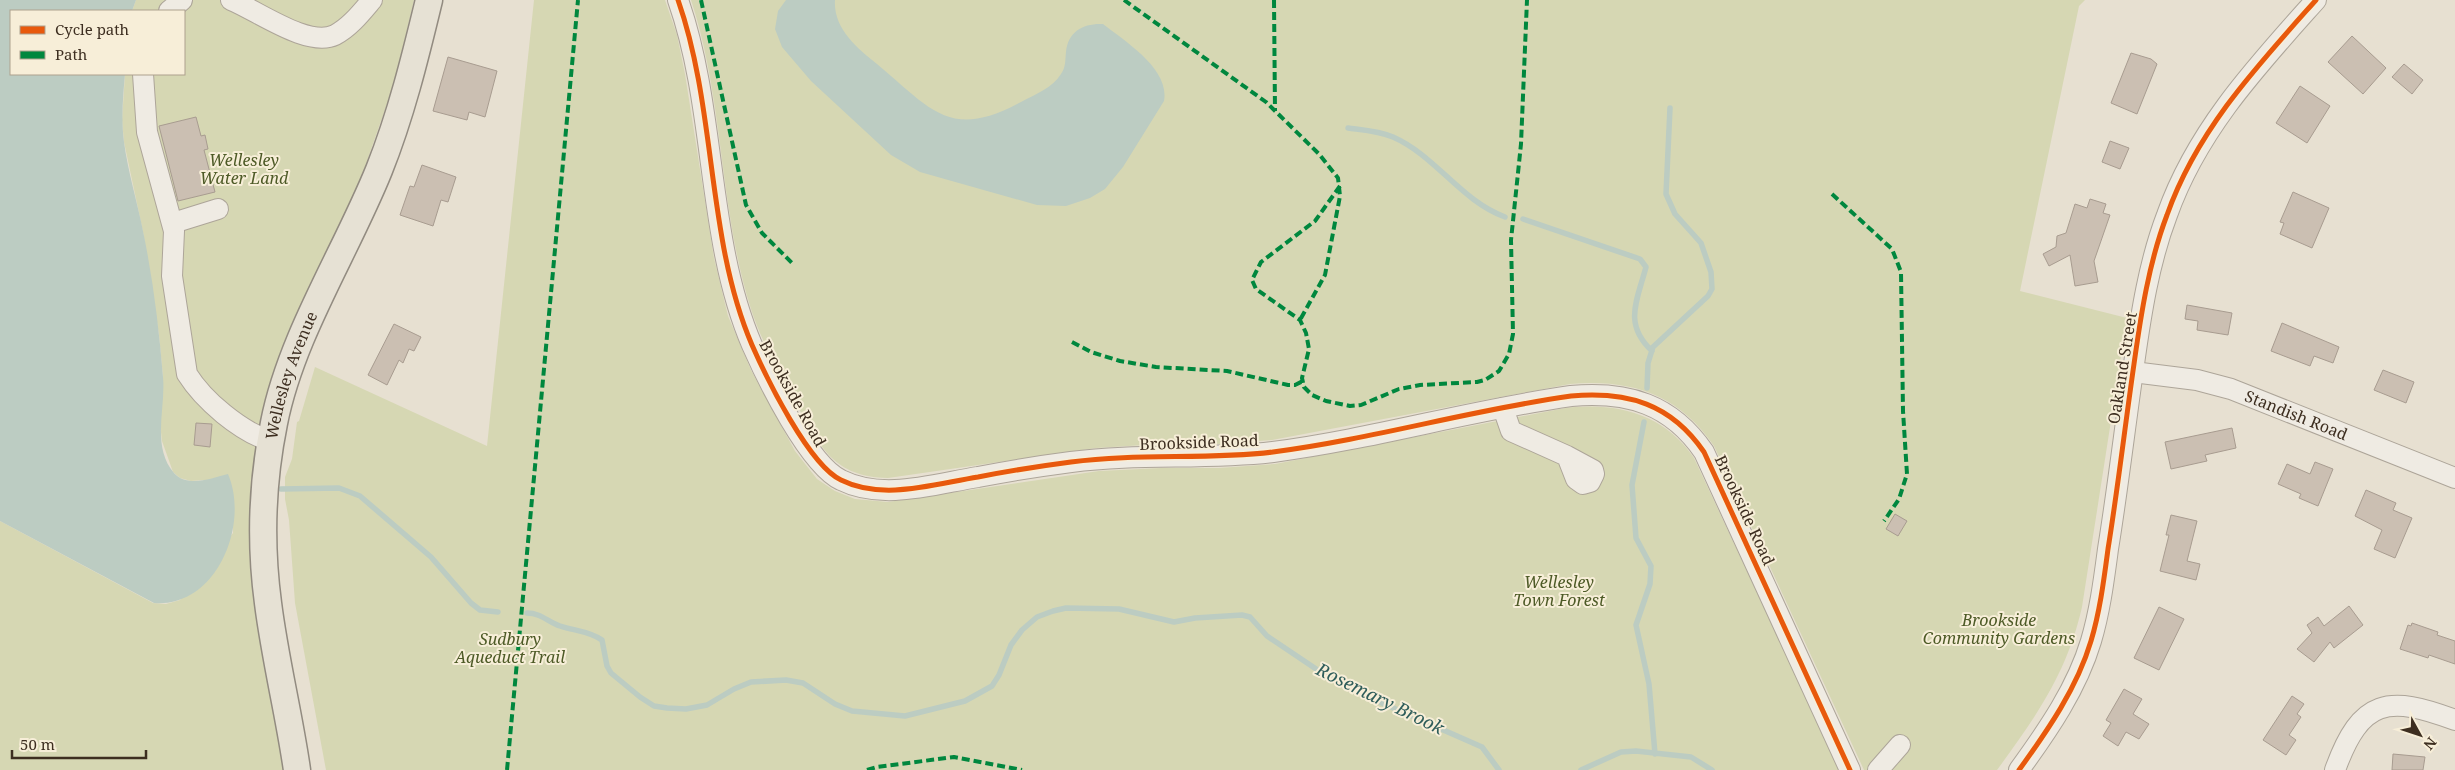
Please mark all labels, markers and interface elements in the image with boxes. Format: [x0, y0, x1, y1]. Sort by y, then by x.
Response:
legend [10, 10, 185, 75]
text: Cycle path [55, 19, 130, 39]
text: Path [55, 44, 88, 64]
park label: Wellesley Water Land [200, 149, 289, 189]
street label: Wellesley Avenue [260, 308, 322, 441]
street label: Oakland Street [2102, 310, 2142, 426]
street label: Brookside Road [754, 336, 832, 451]
street label: Standish Road [2242, 385, 2351, 445]
street label: Brookside Road [1139, 429, 1259, 455]
street label: Brookside Road [1710, 451, 1780, 569]
park label: Wellesley Town Forest [1513, 571, 1605, 611]
park label: Brookside Community Gardens [1923, 609, 2075, 649]
park label: Sudbury Aqueduct Trail [454, 628, 565, 668]
water label: Rosemary Brook [1312, 656, 1449, 740]
north arrow [2395, 710, 2445, 760]
scale bar [12, 728, 146, 760]
text: N [2420, 733, 2441, 754]
text: 50 m [20, 734, 55, 754]

